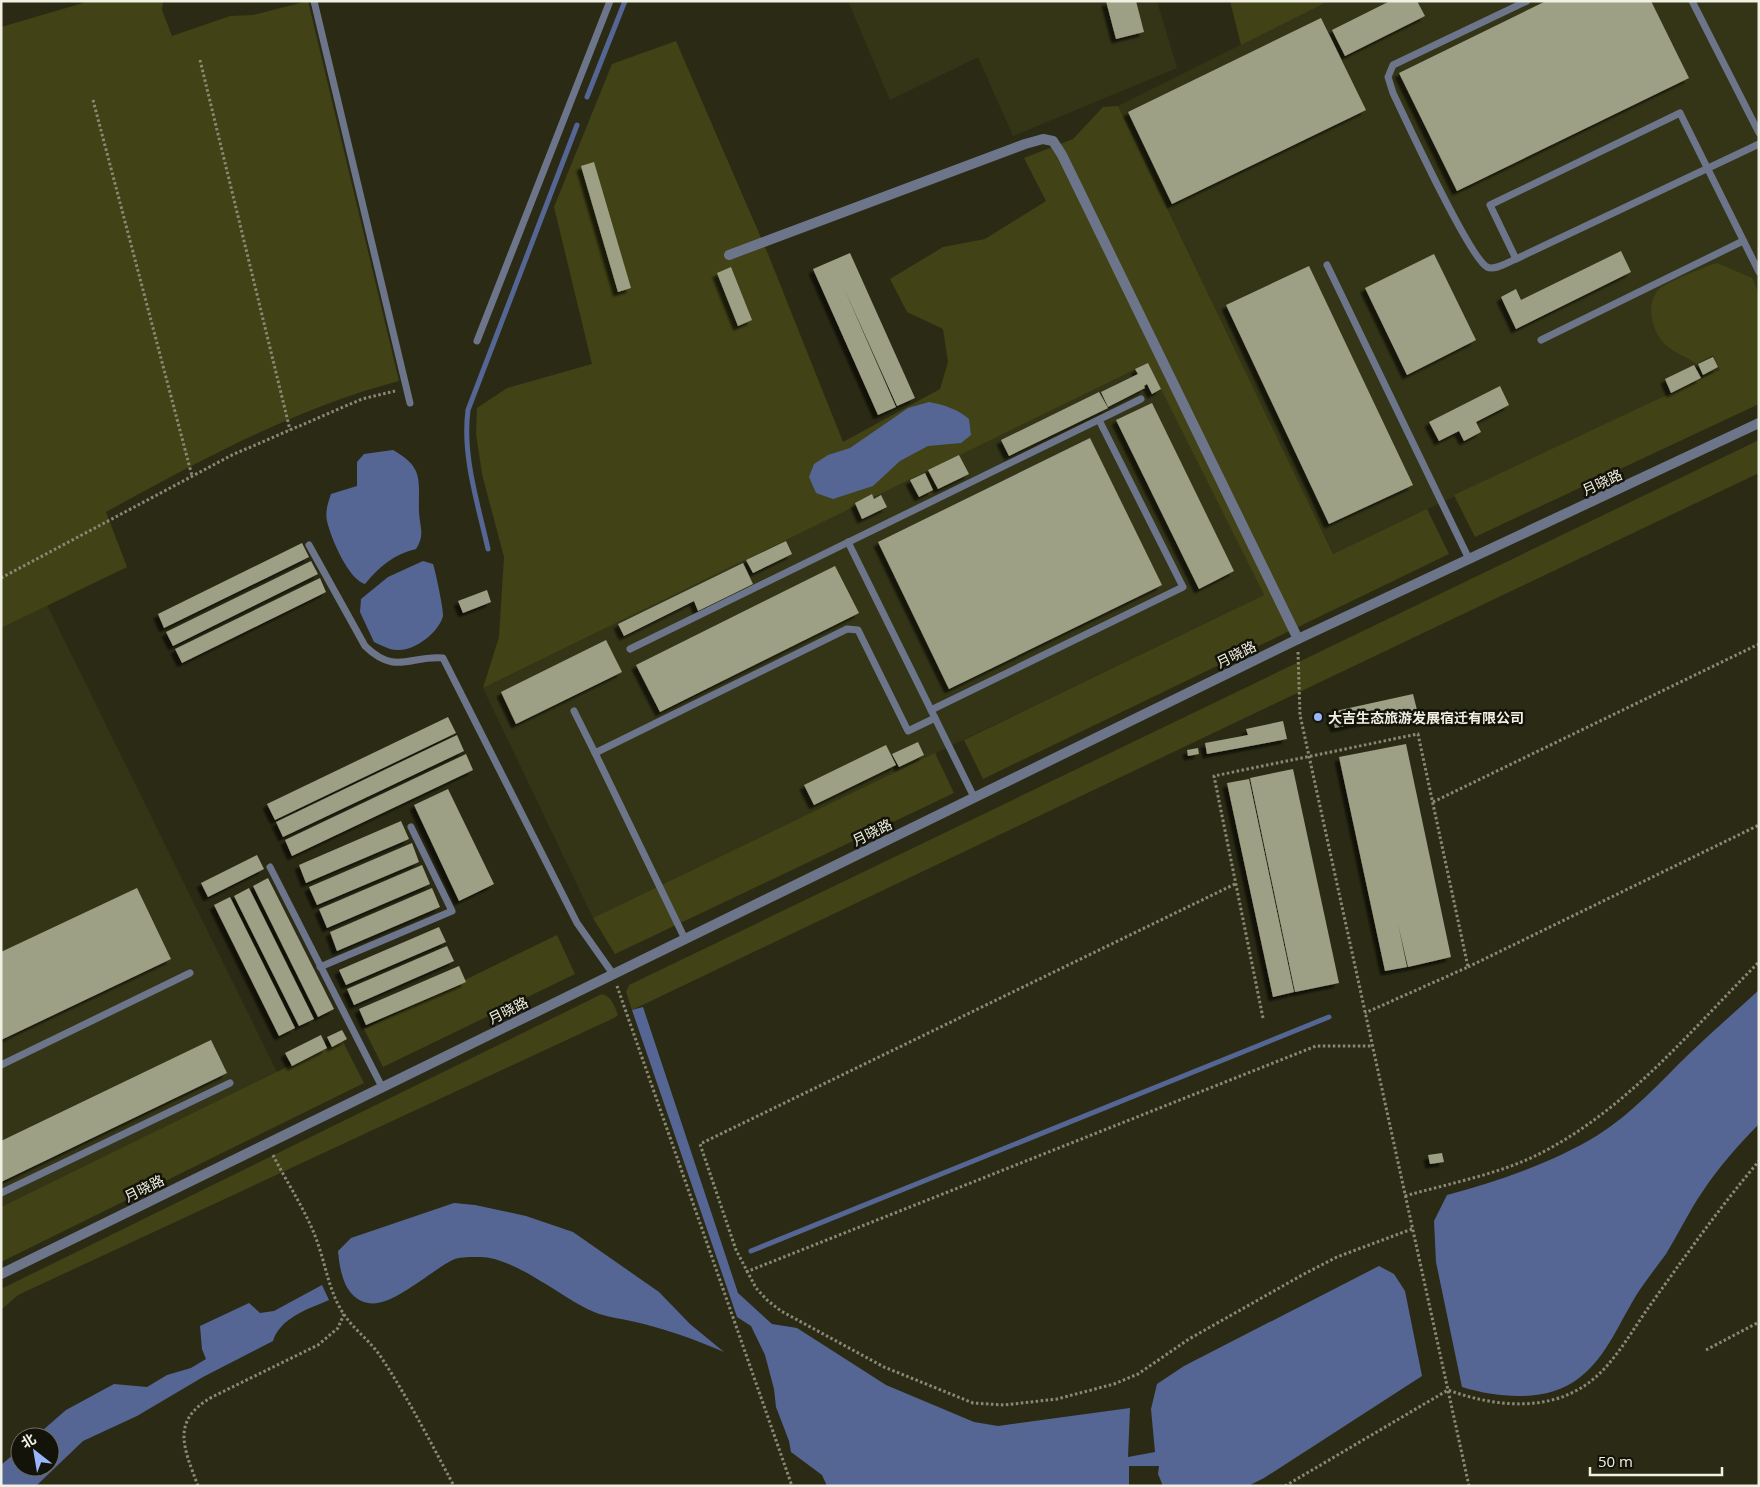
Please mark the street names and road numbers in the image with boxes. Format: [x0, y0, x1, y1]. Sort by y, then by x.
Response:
street label: 月晓路 [1579, 465, 1625, 499]
street label: 月晓路 [1213, 636, 1259, 672]
street label: 月晓路 [849, 814, 895, 850]
street label: 月晓路 [485, 992, 531, 1028]
street label: 月晓路 [121, 1170, 167, 1206]

